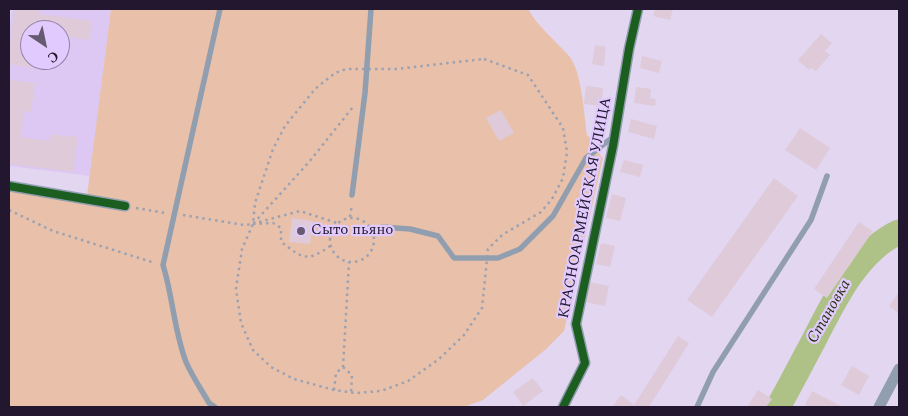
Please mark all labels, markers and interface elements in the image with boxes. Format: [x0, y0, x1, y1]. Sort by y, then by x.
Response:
north arrow [20, 20, 70, 70]
text: С [43, 46, 63, 69]
street label: КРАСНОАРМЕЙСКАЯ УЛИЦА [556, 96, 616, 320]
place label: Сыто пьяно [311, 222, 393, 240]
marker: Сыто пьяно [295, 225, 307, 237]
water label: Становка [804, 277, 856, 347]

